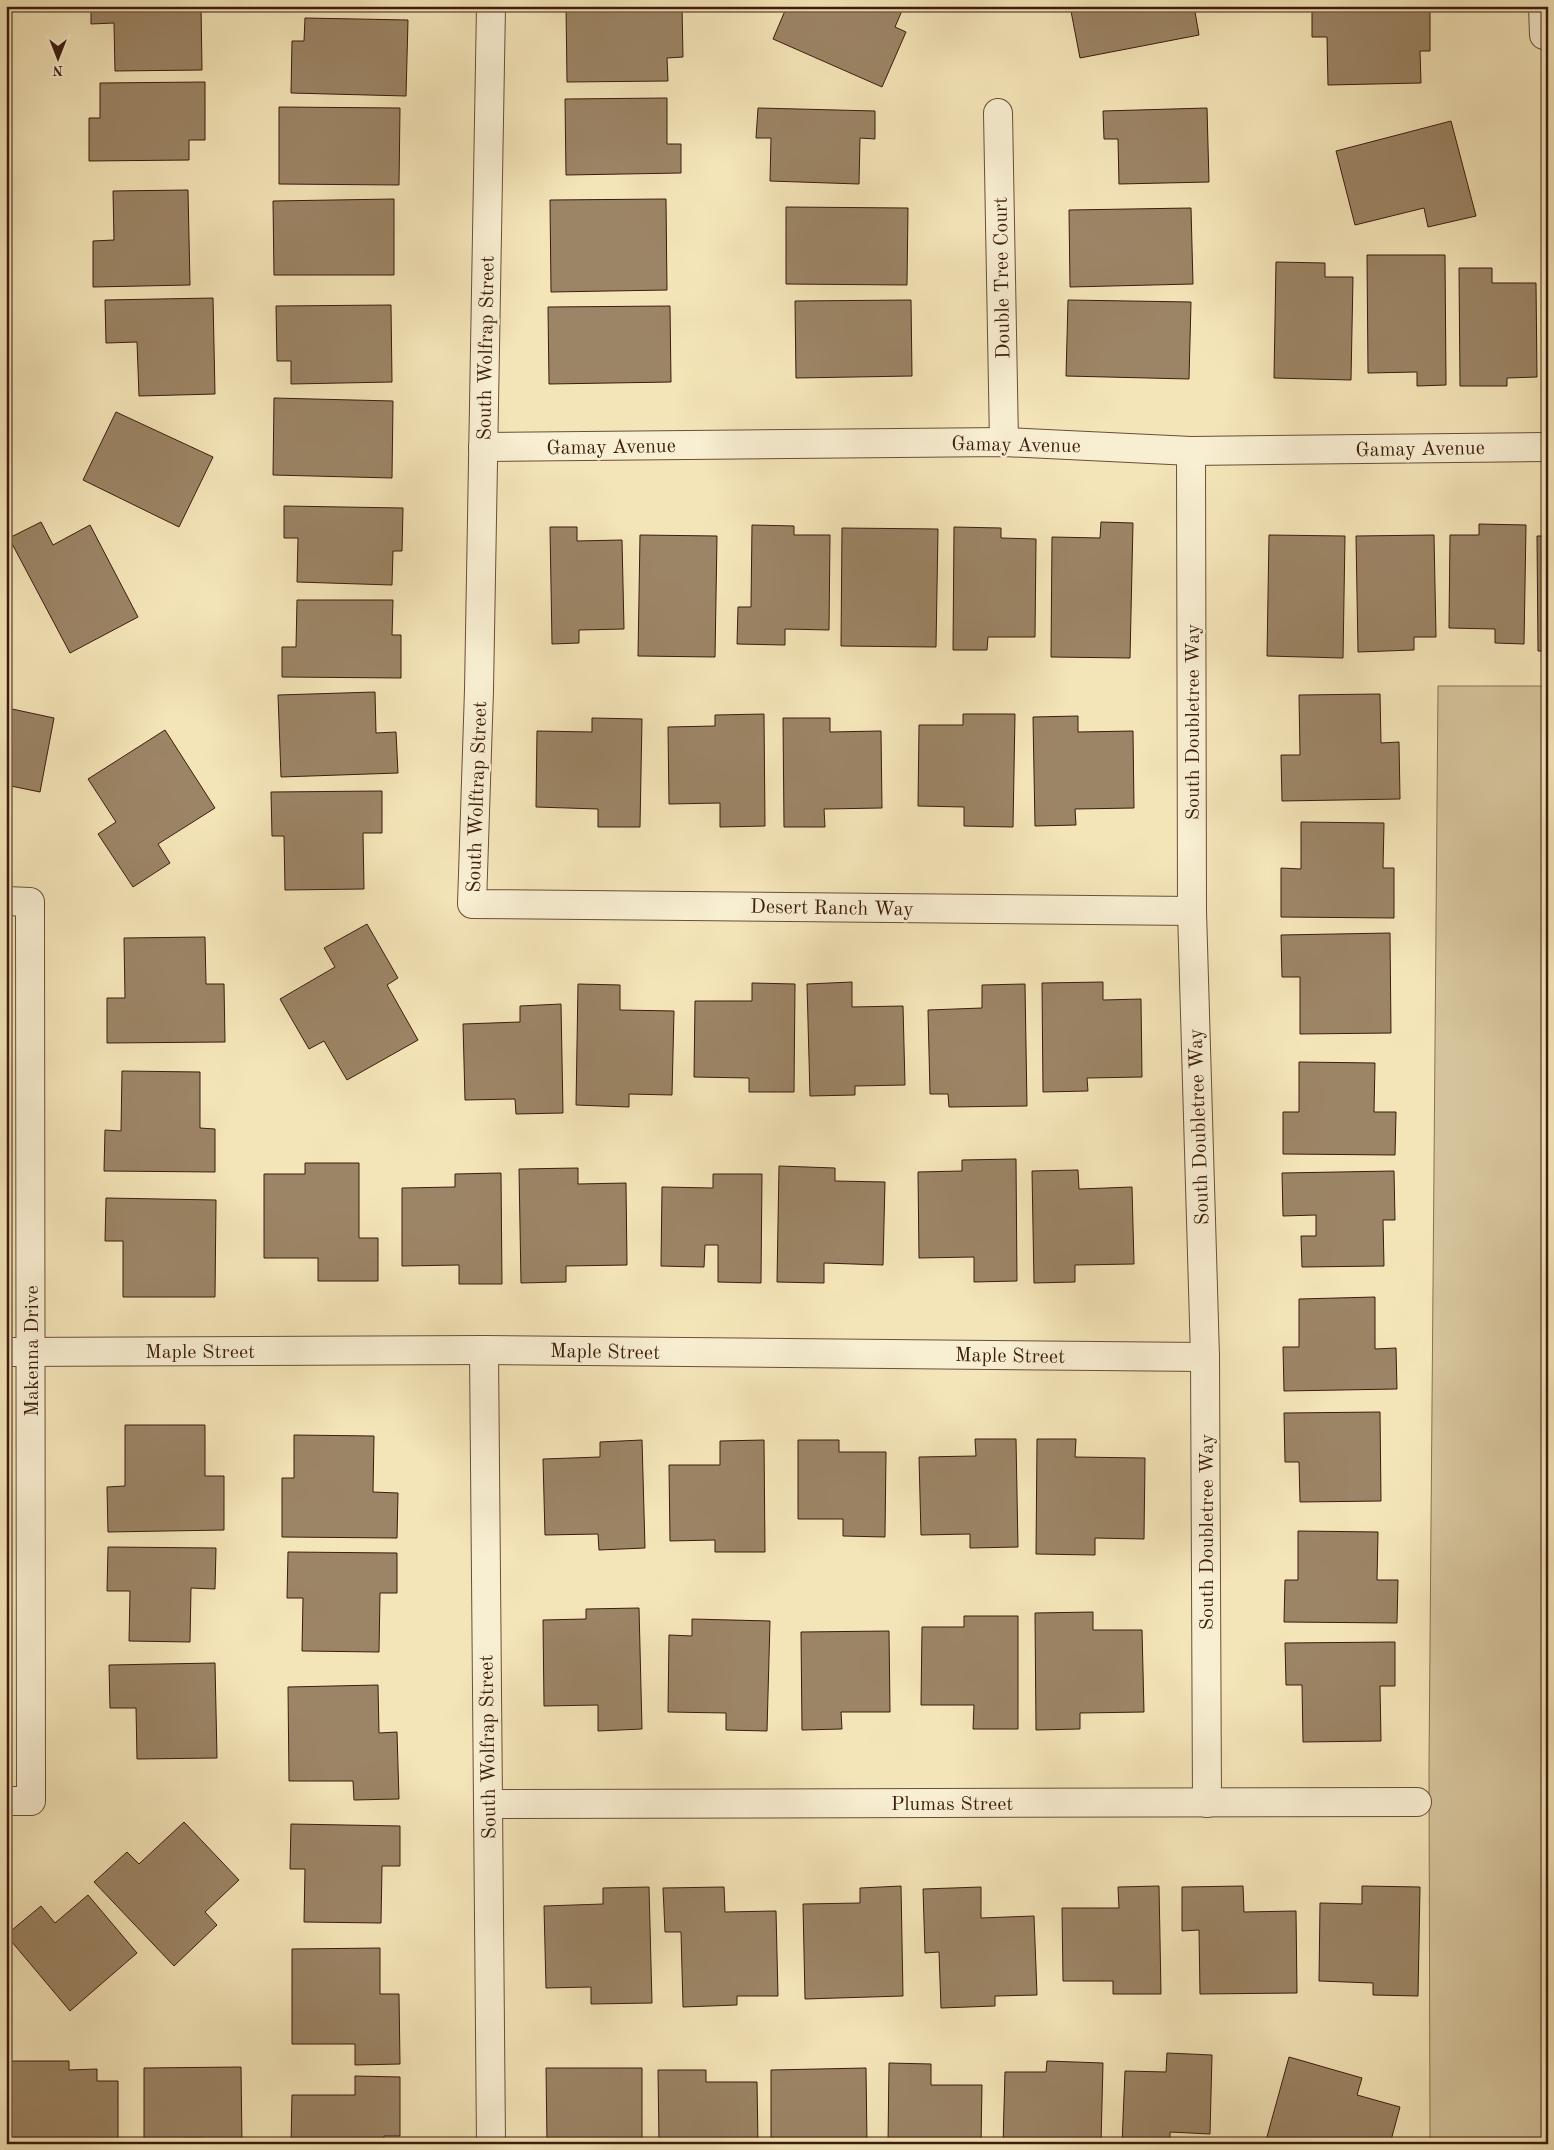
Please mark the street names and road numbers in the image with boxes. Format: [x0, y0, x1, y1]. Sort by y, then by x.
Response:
street label: Double Tree Court [992, 197, 1014, 359]
street label: South Wolfrap Street [475, 255, 499, 441]
street label: Gamay Avenue [951, 435, 1081, 457]
street label: Gamay Avenue [546, 437, 676, 459]
street label: Gamay Avenue [1355, 439, 1485, 461]
street label: South Doubletree Way [1184, 623, 1204, 820]
street label: South Wolftrap Street [465, 701, 491, 893]
street label: Desert Ranch Way [750, 898, 914, 920]
street label: South Doubletree Way [1187, 1028, 1213, 1226]
street label: Makenna Drive [23, 1285, 43, 1417]
street label: Maple Street [550, 1342, 660, 1364]
street label: Maple Street [145, 1343, 255, 1363]
street label: Maple Street [955, 1346, 1065, 1368]
street label: South Doubletree Way [1198, 1433, 1218, 1630]
street label: South Wolfrap Street [477, 1654, 501, 1840]
street label: Plumas Street [891, 1795, 1013, 1815]

